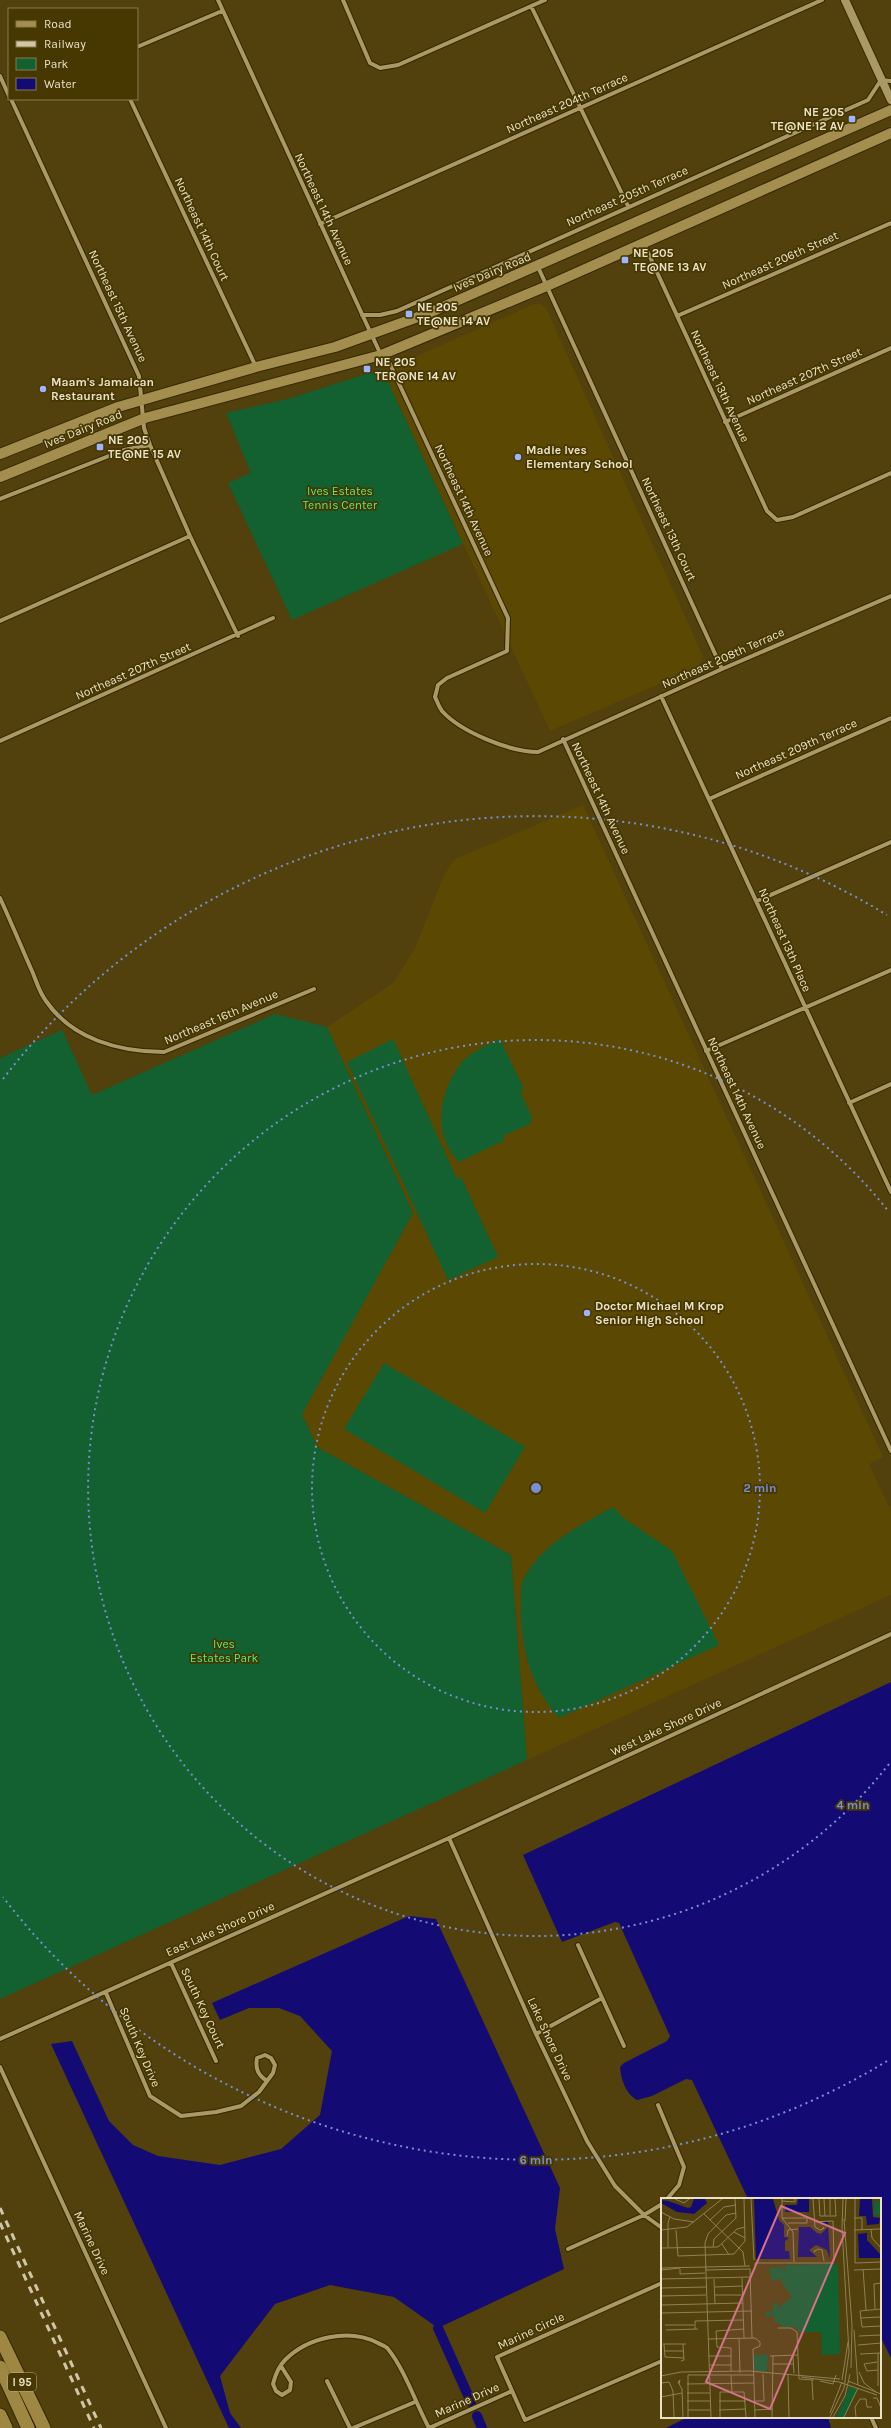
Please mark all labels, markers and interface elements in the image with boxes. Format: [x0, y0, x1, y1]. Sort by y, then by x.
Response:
legend [8, 8, 138, 100]
text: Road [44, 17, 72, 31]
text: Railway [44, 37, 86, 51]
text: Park [44, 57, 69, 71]
street label: Northeast 204th Terrace [504, 70, 630, 136]
text: Water [44, 77, 77, 91]
place label: NE 205 TE@NE 12 AV [771, 105, 845, 133]
marker: NE 205 TE@NE 12 AV [847, 114, 857, 124]
street label: Northeast 14th Avenue [292, 151, 356, 267]
street label: Northeast 205th Terrace [564, 163, 690, 229]
street label: Northeast 14th Court [172, 175, 232, 283]
street label: Northeast 206th Street [720, 228, 841, 292]
place label: NE 205 TE@NE 13 AV [633, 246, 707, 274]
street label: Northeast 15th Avenue [86, 248, 150, 364]
street label: Ives Dairy Road [451, 249, 533, 295]
marker: NE 205 TE@NE 13 AV [620, 255, 630, 265]
place label: NE 205 TE@NE 14 AV [417, 300, 491, 328]
marker: NE 205 TE@NE 14 AV [404, 309, 414, 319]
street label: Northeast 13th Avenue [688, 328, 752, 444]
street label: Northeast 207th Street [744, 344, 864, 408]
place label: NE 205 TER@NE 14 AV [375, 355, 457, 383]
marker: NE 205 TER@NE 14 AV [362, 364, 372, 374]
place label: Maam's Jamaican Restaurant [51, 375, 154, 403]
marker: Maam's Jamaican Restaurant [38, 384, 48, 394]
street label: Ives Dairy Road [42, 407, 124, 451]
place label: NE 205 TE@NE 15 AV [108, 433, 182, 461]
marker: NE 205 TE@NE 15 AV [95, 442, 105, 452]
street label: Northeast 14th Avenue [432, 442, 496, 558]
place label: Madie Ives Elementary School [526, 443, 633, 471]
marker: Madie Ives Elementary School [513, 452, 523, 462]
street label: Northeast 13th Court [639, 475, 699, 584]
park label: Ives Estates Tennis Center [303, 484, 378, 512]
street label: Northeast 208th Terrace [660, 625, 786, 691]
street label: Northeast 207th Street [73, 639, 193, 703]
street label: Northeast 209th Terrace [733, 716, 859, 782]
street label: Northeast 14th Avenue [569, 740, 633, 856]
street label: Northeast 13th Place [756, 886, 814, 994]
street label: Northeast 16th Avenue [162, 987, 280, 1047]
street label: Northeast 14th Avenue [705, 1035, 769, 1151]
place label: Doctor Michael M Krop Senior High School [595, 1299, 724, 1327]
marker: Doctor Michael M Krop Senior High School [582, 1308, 592, 1318]
centre of rings [529, 1481, 543, 1495]
text: 2 min [743, 1481, 777, 1495]
park label: Ives Estates Park [190, 1637, 258, 1665]
street label: West Lake Shore Drive [608, 1695, 724, 1759]
text: 4 min [837, 1798, 869, 1812]
street label: East Lake Shore Drive [164, 1899, 276, 1959]
street label: South Key Court [178, 1965, 228, 2051]
street label: Lake Shore Drive [525, 1995, 575, 2083]
street label: South Key Drive [117, 2005, 163, 2089]
text: 6 min [519, 2153, 553, 2167]
inset map [661, 2198, 881, 2418]
street label: Marine Drive [71, 2209, 113, 2277]
street label: Marine Circle [495, 2309, 567, 2353]
road number: I 95 [8, 2373, 36, 2391]
street label: Marine Drive [433, 2380, 501, 2420]

